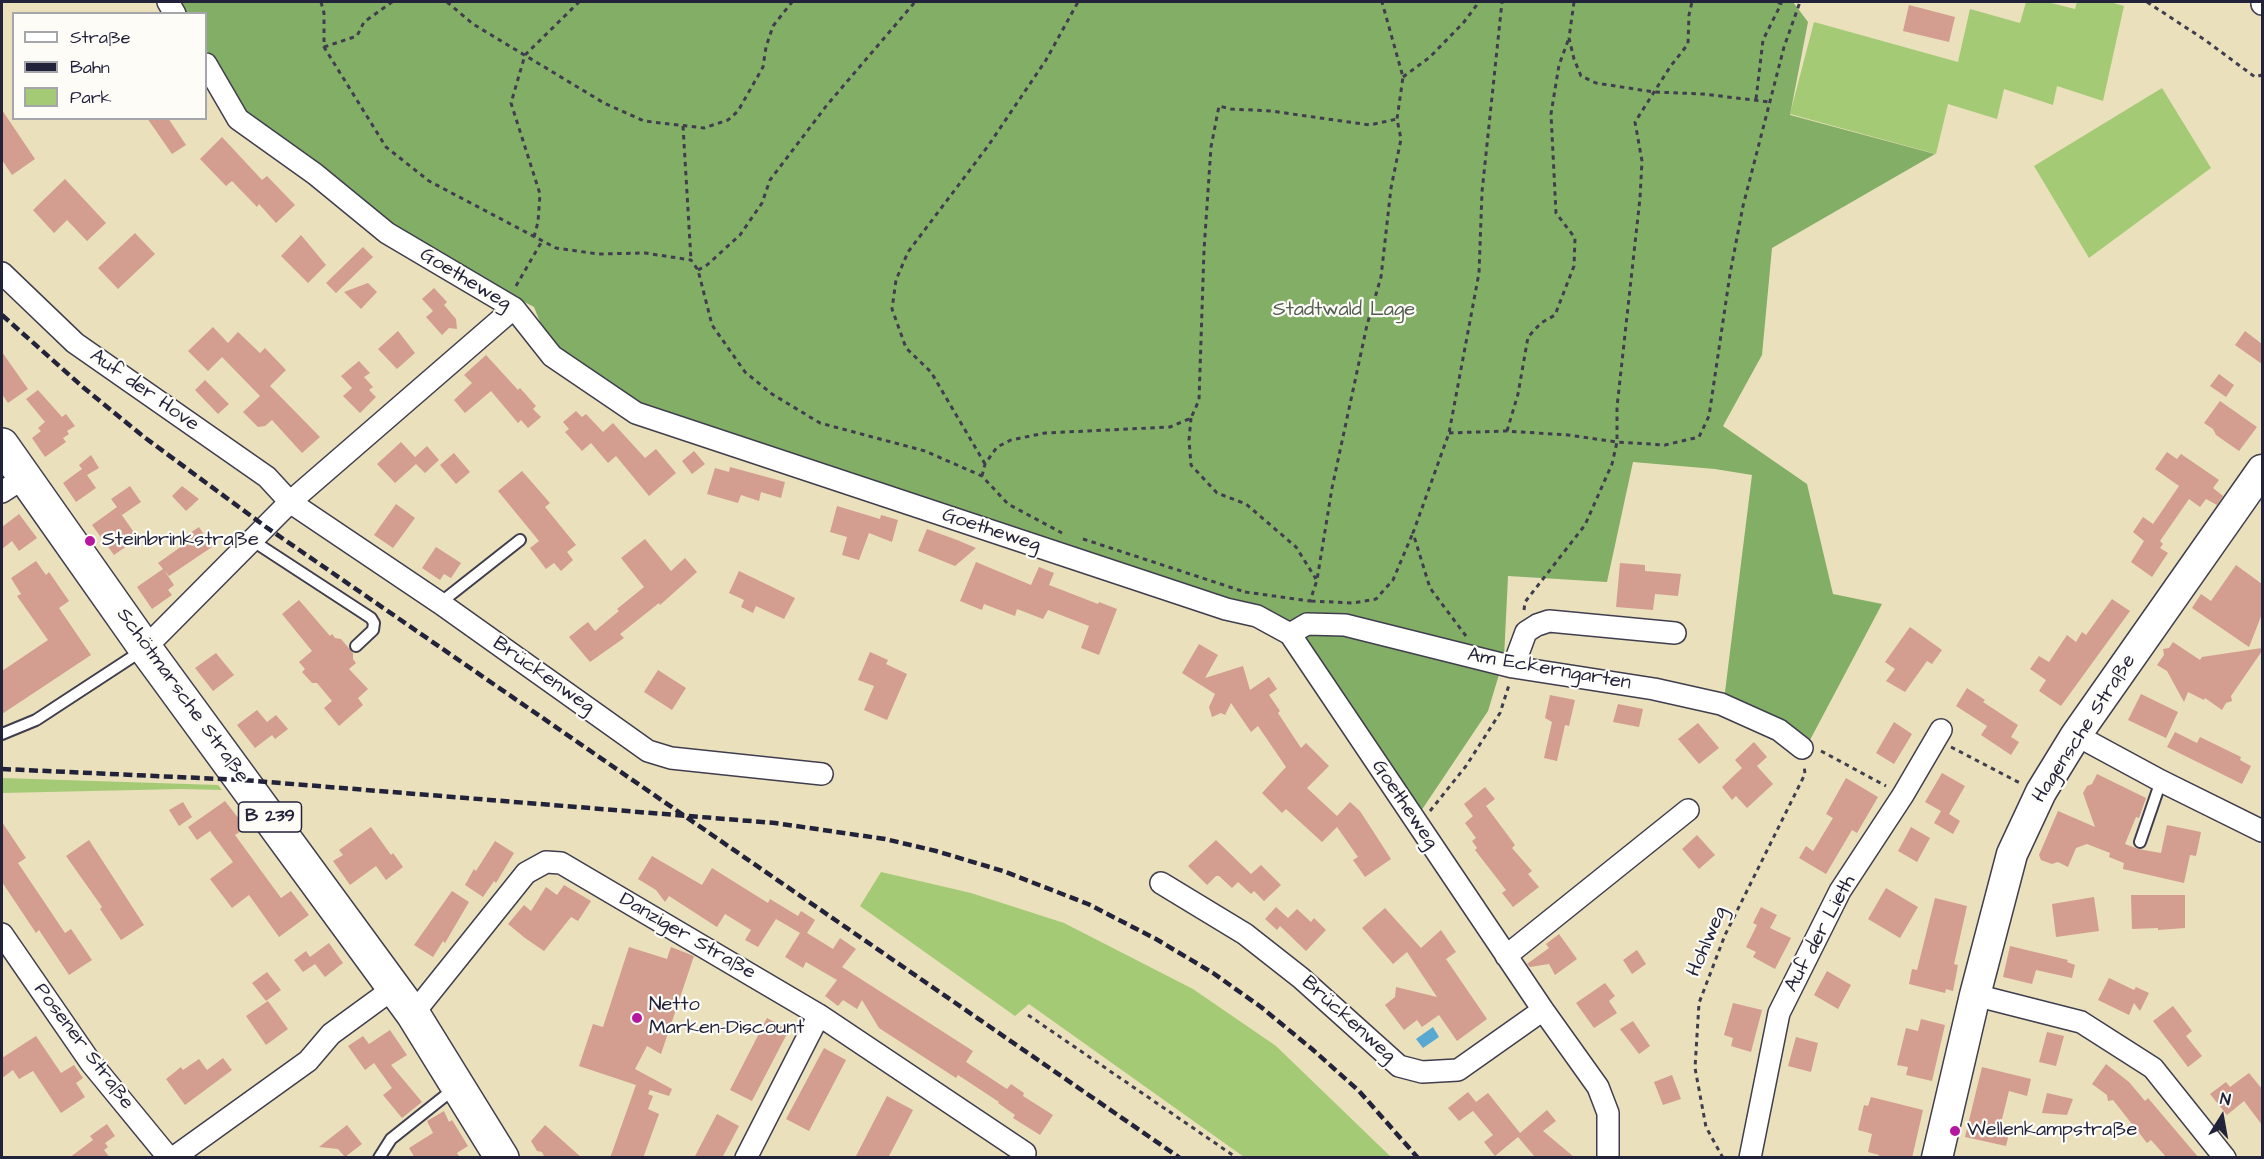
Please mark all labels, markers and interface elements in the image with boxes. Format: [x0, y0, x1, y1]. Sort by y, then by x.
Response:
legend [12, 12, 207, 120]
text: Straße [70, 25, 130, 50]
text: Bahn [70, 55, 110, 80]
text: Park [70, 85, 112, 110]
street label: Goetheweg [415, 243, 515, 317]
park label: Stadtwald Lage [1273, 299, 1415, 323]
street label: Auf der Hove [85, 345, 203, 437]
street label: Goetheweg [939, 504, 1043, 558]
place label: Steinbrinkstraße [102, 529, 259, 553]
marker: Steinbrinkstraße [83, 534, 97, 548]
street label: Schötmarsche Straße [111, 604, 253, 788]
street label: Brückenweg [488, 632, 598, 720]
street label: Am Eckerngarten [1465, 644, 1633, 696]
street label: Hagensche Straße [2028, 650, 2142, 808]
street label: Goetheweg [1366, 756, 1442, 854]
road number: B 239 [238, 802, 302, 832]
street label: Auf der Lieth [1780, 872, 1862, 996]
street label: Danziger Straße [615, 888, 759, 986]
street label: Hohlweg [1683, 903, 1733, 981]
street label: Brückenweg [1296, 971, 1400, 1069]
street label: Posener Straße [28, 979, 138, 1115]
place label: Netto Marken-Discount [649, 994, 804, 1041]
marker: Netto Marken-Discount [630, 1011, 644, 1025]
north arrow [2192, 1087, 2252, 1147]
text: N [2218, 1088, 2232, 1111]
place label: Wellenkampstraße [1967, 1119, 2137, 1143]
marker: Wellenkampstraße [1948, 1124, 1962, 1138]

